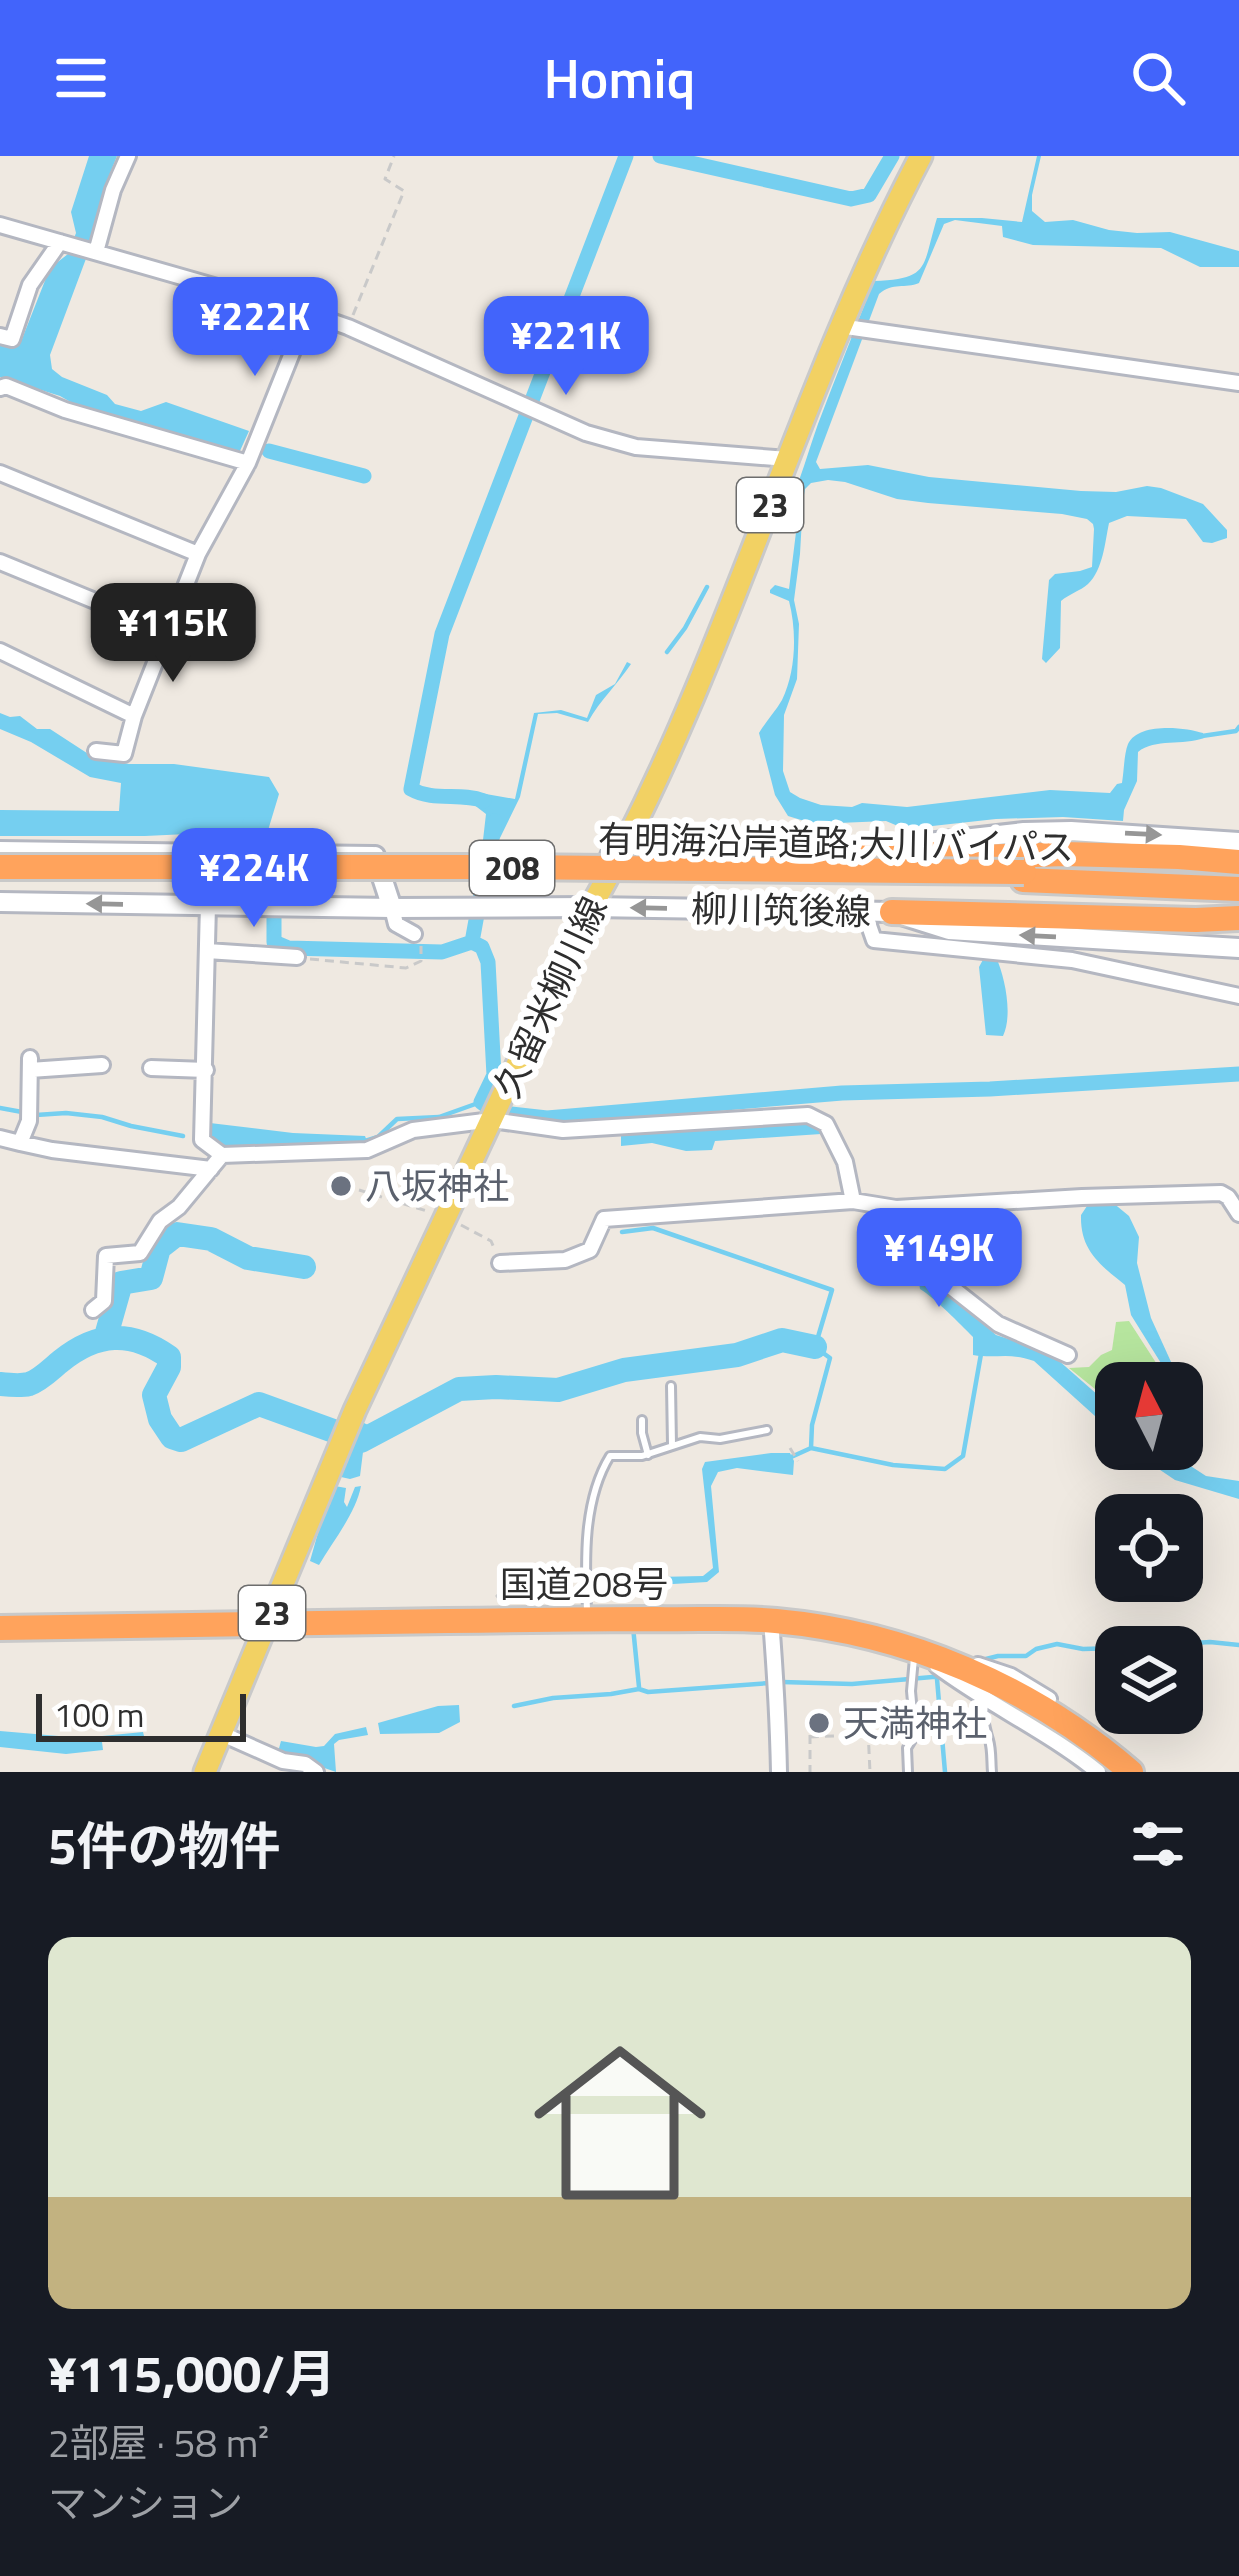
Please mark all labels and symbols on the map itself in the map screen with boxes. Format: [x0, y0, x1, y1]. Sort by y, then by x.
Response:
pin: ¥222K [171, 277, 339, 379]
pin: ¥221K [482, 296, 650, 398]
road number: 23 [737, 478, 803, 532]
pin: ¥115K [89, 583, 257, 685]
street label: 有明海沿岸道路;大川バイパス [597, 811, 1075, 874]
one-way arrow [1125, 825, 1162, 844]
pin: ¥224K [170, 828, 338, 930]
road number: 208 [470, 841, 554, 895]
street label: 柳川筑後線 [691, 880, 871, 939]
street label: 久留米柳川線 [479, 887, 620, 1106]
one-way arrow [85, 894, 123, 914]
one-way arrow [629, 899, 667, 918]
one-way arrow [1018, 926, 1056, 945]
place label: 八坂神社 [365, 1158, 509, 1213]
marker: 八坂神社 [328, 1173, 354, 1199]
pin: ¥149K [855, 1208, 1023, 1310]
north arrow [1095, 1362, 1203, 1470]
street label: 国道208号 [500, 1556, 668, 1611]
road number: 23 [239, 1586, 305, 1640]
scale bar [36, 1688, 246, 1741]
place label: 天満神社 [843, 1695, 987, 1750]
marker: 天満神社 [806, 1710, 832, 1736]

